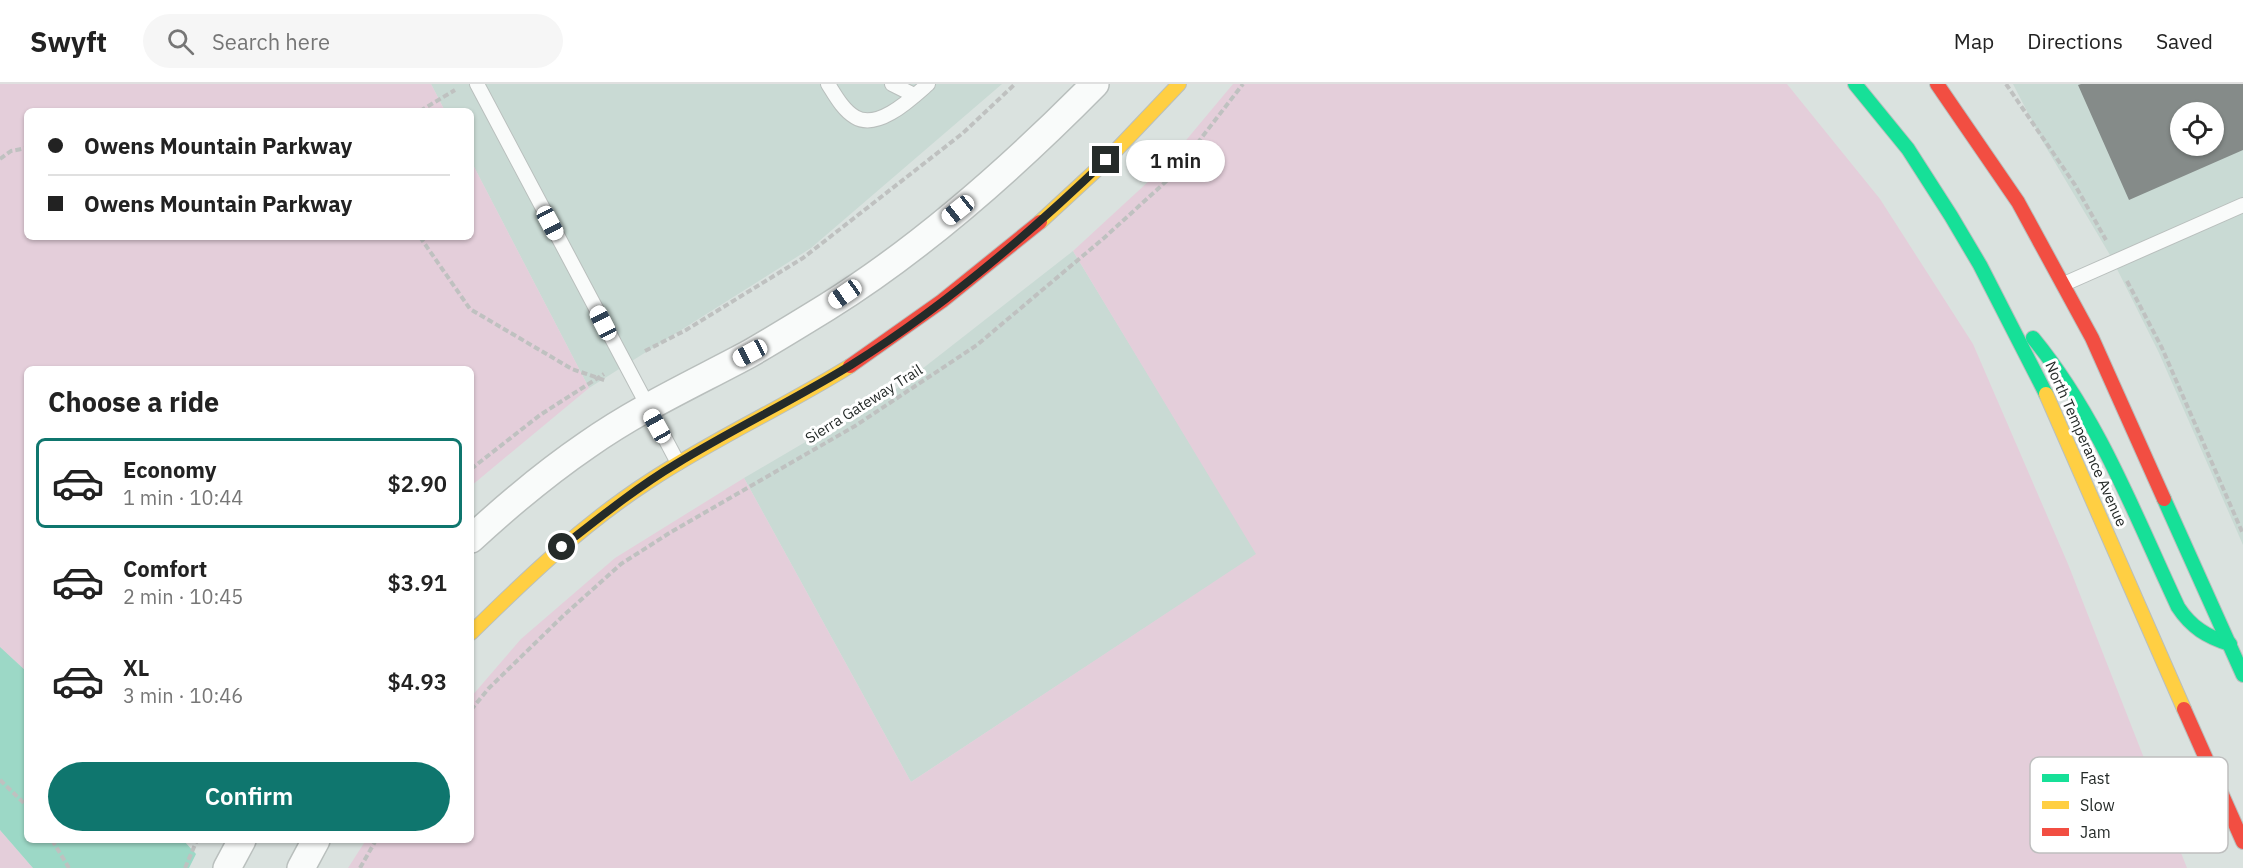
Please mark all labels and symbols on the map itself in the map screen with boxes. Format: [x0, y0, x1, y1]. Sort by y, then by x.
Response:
callout: 1 min [1127, 139, 1226, 181]
route end [1092, 146, 1119, 173]
car [938, 192, 978, 228]
car [534, 203, 566, 243]
car [825, 276, 865, 312]
car [587, 303, 619, 343]
car [730, 337, 770, 369]
street label: North Temperance Avenue [2041, 358, 2132, 529]
street label: Sierra Gateway Trail [802, 360, 926, 447]
car [640, 406, 674, 446]
route start [548, 533, 575, 560]
legend [2030, 757, 2228, 853]
text: Fast [2080, 768, 2110, 788]
text: Slow [2080, 795, 2115, 815]
text: Jam [2080, 822, 2111, 842]

